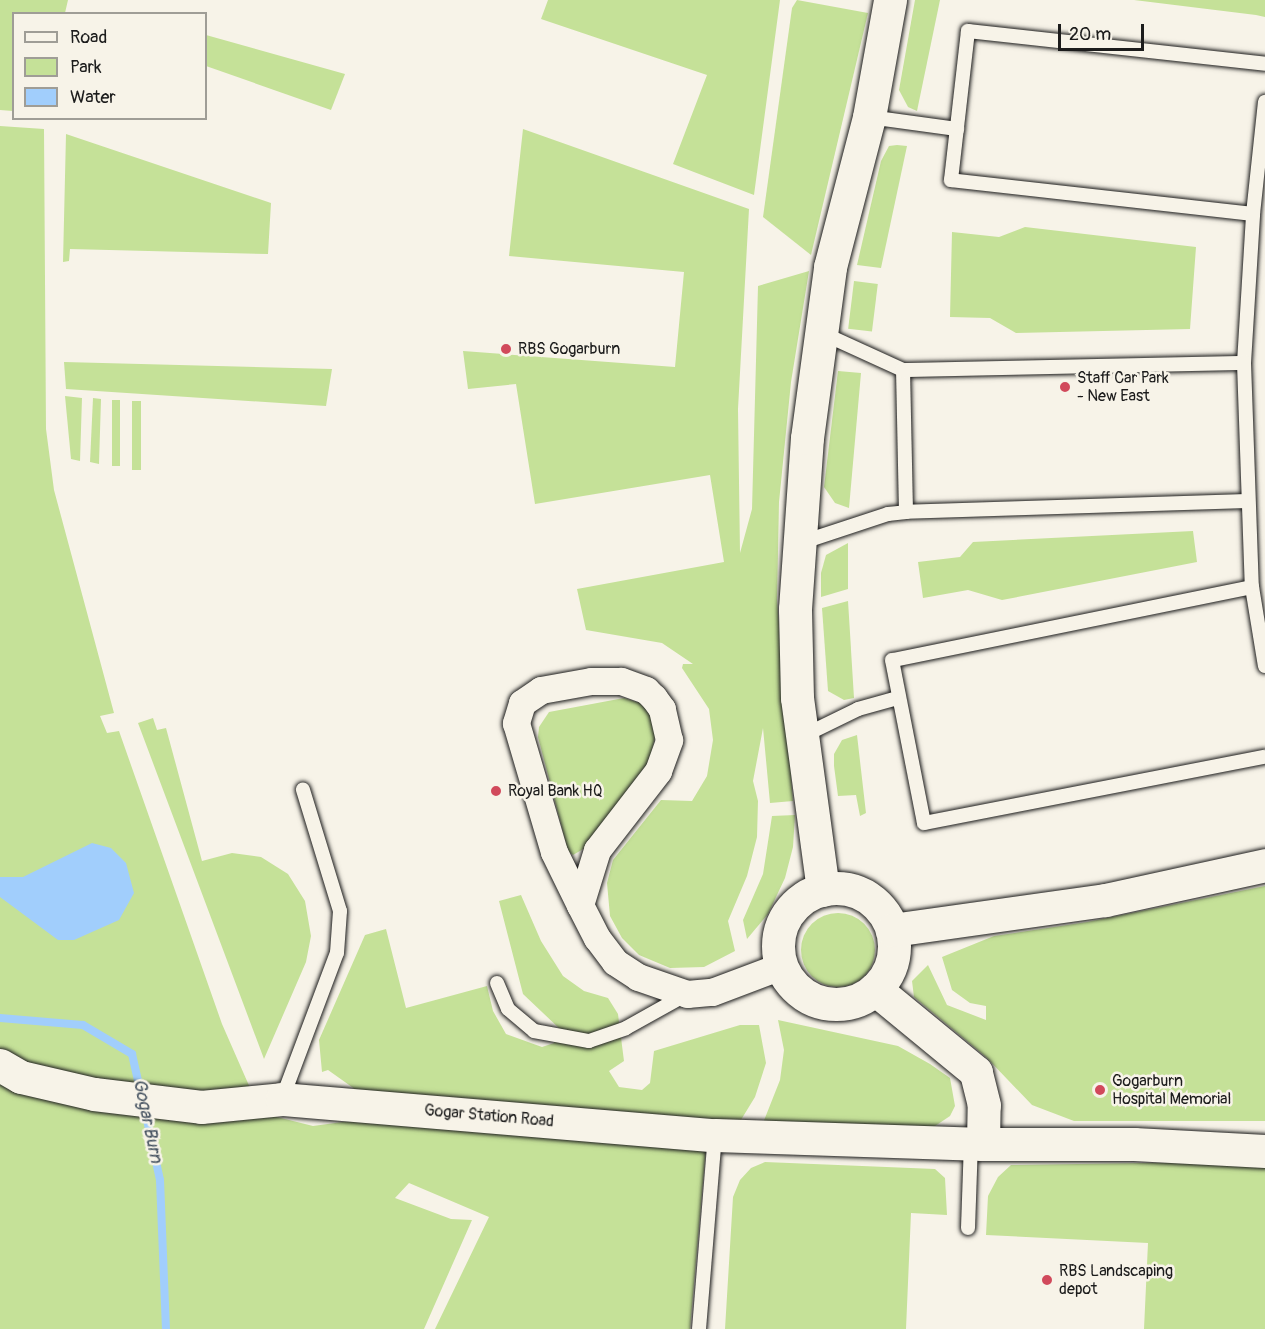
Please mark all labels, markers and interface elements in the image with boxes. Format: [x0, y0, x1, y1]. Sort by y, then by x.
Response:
legend [12, 12, 207, 120]
scale bar [1061, 12, 1146, 50]
text: 20 m [1069, 23, 1111, 46]
text: Road [70, 26, 107, 49]
text: Park [70, 56, 102, 79]
text: Water [70, 86, 116, 109]
place label: RBS Gogarburn [518, 339, 620, 359]
marker: RBS Gogarburn [499, 342, 513, 356]
place label: Staff Car Park - New East [1077, 368, 1169, 406]
marker: Staff Car Park - New East [1058, 380, 1072, 394]
place label: Royal Bank HQ [508, 781, 603, 801]
marker: Royal Bank HQ [489, 784, 503, 798]
place label: Gogarburn Hospital Memorial [1112, 1071, 1231, 1109]
water label: Gogar Burn [128, 1077, 166, 1165]
marker: Gogarburn Hospital Memorial [1093, 1083, 1107, 1097]
street label: Gogar Station Road [423, 1101, 555, 1131]
place label: RBS Landscaping depot [1059, 1261, 1173, 1299]
marker: RBS Landscaping depot [1040, 1273, 1054, 1287]

